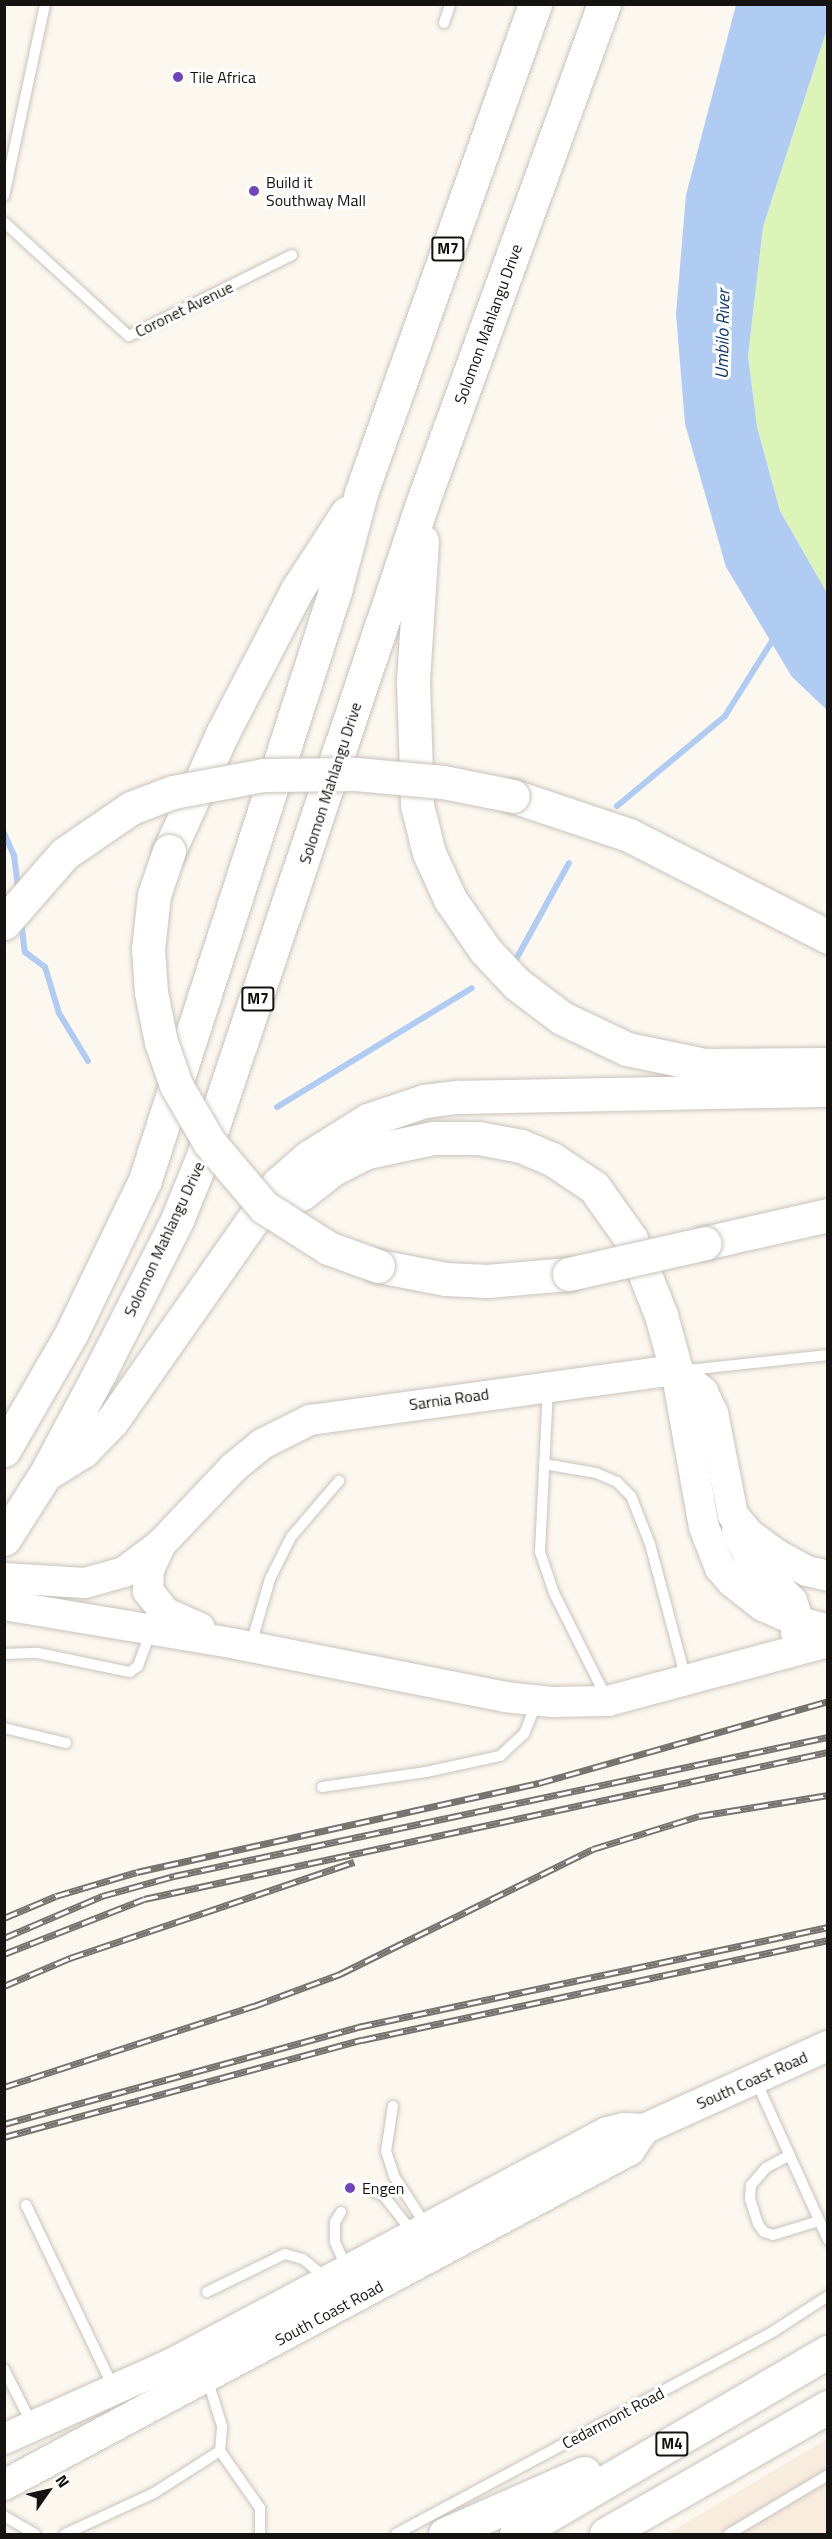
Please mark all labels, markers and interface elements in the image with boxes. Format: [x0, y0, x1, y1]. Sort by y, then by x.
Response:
place label: Tile Africa [190, 67, 256, 87]
marker: Tile Africa [171, 70, 185, 84]
place label: Build it Southway Mall [266, 172, 366, 210]
marker: Build it Southway Mall [247, 184, 261, 198]
road number: M7 [430, 237, 466, 261]
street label: Solomon Mahlangu Drive [450, 241, 526, 407]
street label: Coronet Avenue [132, 277, 236, 341]
water label: Umbilo River [711, 289, 735, 379]
street label: Solomon Mahlangu Drive [295, 700, 365, 866]
road number: M7 [240, 987, 276, 1011]
street label: Solomon Mahlangu Drive [120, 1158, 208, 1320]
street label: Sarnia Road [408, 1384, 490, 1414]
street label: South Coast Road [693, 2047, 811, 2113]
place label: Engen [362, 2178, 404, 2198]
marker: Engen [343, 2181, 357, 2195]
street label: South Coast Road [272, 2276, 386, 2350]
street label: Cedarmont Road [559, 2383, 667, 2453]
road number: M4 [654, 2432, 690, 2456]
north arrow [18, 2461, 78, 2521]
text: N [50, 2470, 76, 2492]

